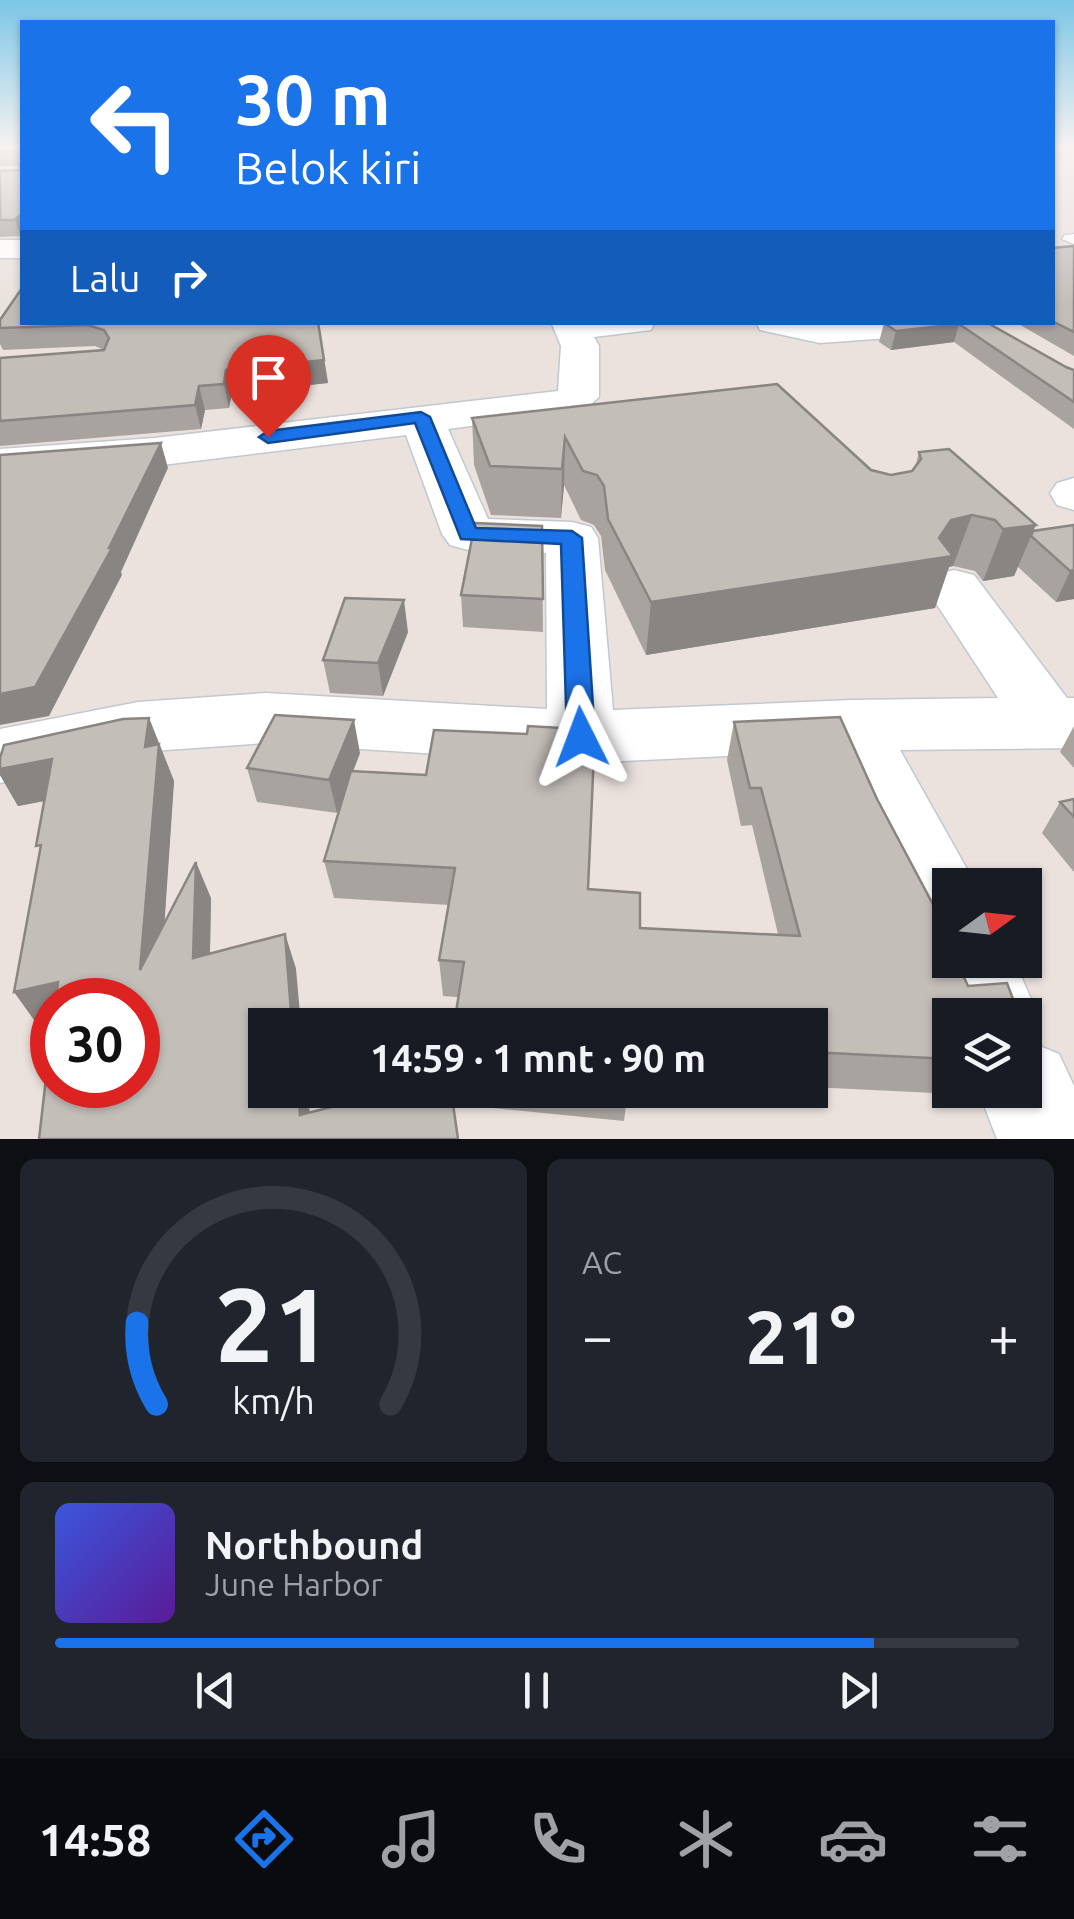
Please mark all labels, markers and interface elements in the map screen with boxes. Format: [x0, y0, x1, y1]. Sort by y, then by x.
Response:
icon: left [70, 60, 200, 190]
text: 30 m [235, 60, 391, 138]
text: Belok kiri [235, 142, 421, 193]
icon: right [161, 250, 216, 305]
text: Lalu [70, 257, 141, 299]
pin [226, 335, 311, 438]
icon: arrive [241, 350, 296, 405]
position arrow [529, 685, 633, 789]
north arrow [932, 868, 1042, 978]
map controls [932, 868, 1042, 1108]
speed limit sign: 30 [30, 978, 160, 1108]
button: layers [932, 998, 1042, 1108]
text: 14:59 · 1 mnt · 90 m [370, 1037, 706, 1079]
text: AC [582, 1244, 622, 1280]
text: 21 [215, 1265, 332, 1382]
text: 21° [745, 1294, 856, 1378]
text: − [582, 1305, 613, 1366]
text: + [988, 1305, 1019, 1366]
text: km/h [232, 1381, 315, 1421]
text: Northbound [205, 1524, 423, 1566]
text: June Harbor [205, 1566, 383, 1602]
icon: previous [188, 1663, 243, 1718]
icon: pause [509, 1663, 564, 1718]
icon: next [831, 1663, 886, 1718]
icon: directions [229, 1804, 299, 1874]
icon: music [376, 1804, 446, 1874]
icon: phone [523, 1804, 593, 1874]
icon: climate [671, 1804, 741, 1874]
icon: car [818, 1804, 888, 1874]
icon: filters [965, 1804, 1035, 1874]
text: 14:58 [39, 1814, 151, 1865]

